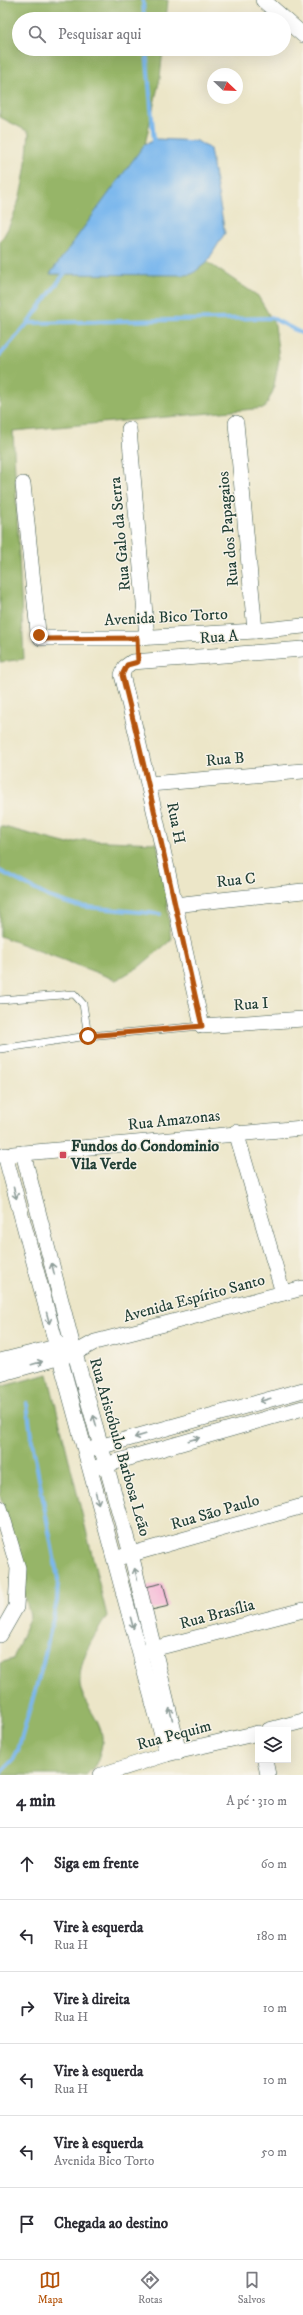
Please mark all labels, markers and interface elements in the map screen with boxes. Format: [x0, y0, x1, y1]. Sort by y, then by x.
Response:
search box [12, 12, 291, 56]
icon: search [26, 23, 48, 45]
text: Pesquisar aqui [58, 25, 141, 44]
north arrow [207, 68, 243, 104]
street label: Rua dos Papagaios [213, 470, 243, 588]
street label: Rua Galo da Serra [105, 476, 135, 592]
street label: Avenida Bico Torto [104, 604, 228, 630]
route end [30, 626, 48, 644]
street label: Rua A [199, 626, 240, 648]
street label: Rua B [205, 747, 245, 771]
street label: Rua H [162, 800, 190, 846]
street label: Rua C [215, 868, 257, 892]
street label: Rua I [233, 993, 270, 1015]
route start [79, 1027, 97, 1045]
street label: Rua Amazonas [127, 1105, 221, 1135]
place label: Fundos do Condominio Vila Verde [70, 1136, 219, 1174]
marker: Fundos do Condominio Vila Verde [58, 1150, 68, 1160]
one-way arrow [11, 1186, 19, 1199]
one-way arrow [48, 1263, 56, 1276]
street label: Avenida Espírito Santo [121, 1269, 267, 1327]
one-way arrow [45, 1312, 52, 1325]
street label: Rua Aristóbulo Barbosa Leão [85, 1355, 155, 1539]
one-way arrow [31, 1359, 44, 1366]
one-way arrow [259, 1397, 272, 1404]
one-way arrow [91, 1415, 98, 1428]
one-way arrow [134, 1433, 147, 1440]
one-way arrow [188, 1435, 201, 1442]
street label: Rua São Paulo [168, 1490, 262, 1534]
one-way arrow [93, 1491, 101, 1504]
one-way arrow [132, 1568, 139, 1581]
street label: Rua Brasília [177, 1594, 257, 1634]
one-way arrow [129, 1616, 137, 1629]
one-way arrow [166, 1707, 174, 1720]
street label: Rua Pequim [135, 1715, 213, 1755]
map controls [255, 1727, 291, 1763]
button: layers [255, 1727, 291, 1763]
text: 4 min [16, 1790, 55, 1812]
text: A pé · 310 m [226, 1793, 287, 1809]
icon: ahead [16, 1853, 38, 1875]
text: Siga em frente [54, 1854, 139, 1873]
text: 60 m [261, 1856, 287, 1872]
text: Vire à esquerda [54, 1918, 143, 1937]
icon: left [16, 1925, 38, 1947]
text: 180 m [256, 1928, 287, 1944]
text: Rua H [54, 1937, 88, 1953]
text: Vire à direita [54, 1990, 130, 2009]
icon: right [16, 1997, 38, 2019]
text: 10 m [263, 2000, 287, 2016]
text: Rua H [54, 2009, 88, 2025]
text: Vire à esquerda [54, 2062, 143, 2081]
icon: left [16, 2069, 38, 2091]
text: 10 m [263, 2072, 287, 2088]
text: Rua H [54, 2081, 88, 2097]
text: Vire à esquerda [54, 2134, 143, 2153]
icon: left [16, 2141, 38, 2163]
text: 50 m [261, 2144, 287, 2160]
text: Avenida Bico Torto [54, 2153, 154, 2169]
icon: arrive [16, 2213, 38, 2235]
text: Chegada ao destino [54, 2214, 168, 2233]
tab: Mapa [38, 2269, 63, 2307]
tab: Rotas [138, 2269, 162, 2307]
tab: Salvos [238, 2269, 265, 2307]

